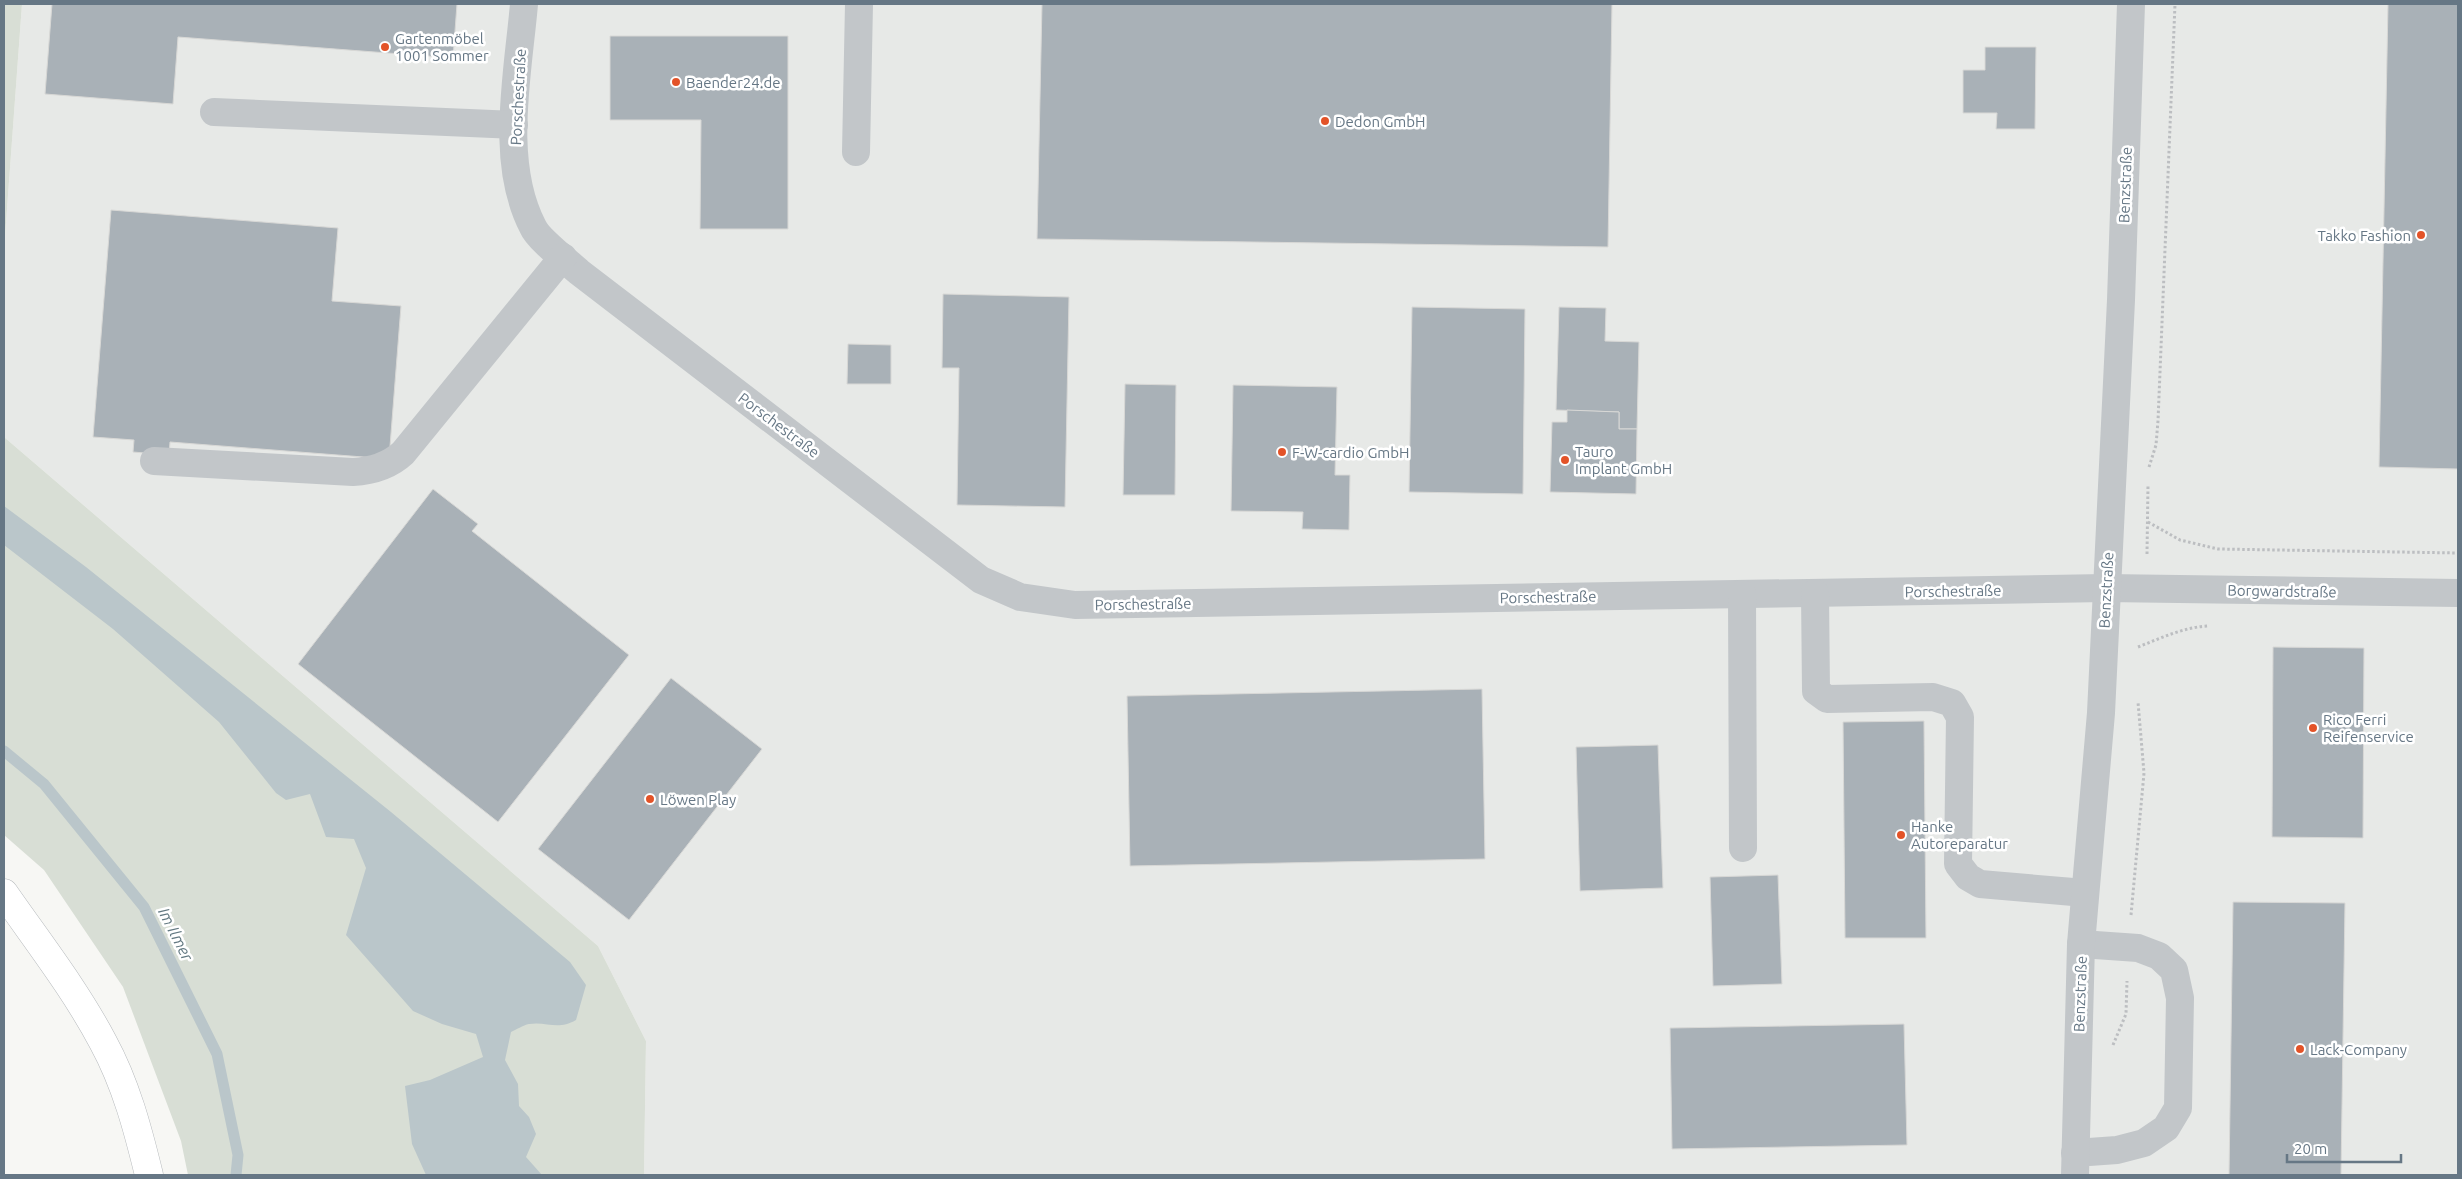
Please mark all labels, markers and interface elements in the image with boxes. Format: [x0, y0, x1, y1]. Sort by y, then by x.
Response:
place label: Gartenmöbel 1001 Sommer [395, 30, 489, 64]
marker: Gartenmöbel 1001 Sommer [379, 41, 391, 53]
street label: Porschestraße [507, 48, 529, 146]
place label: Baender24.de [686, 74, 780, 91]
marker: Baender24.de [670, 76, 682, 88]
place label: Dedon GmbH [1335, 113, 1426, 130]
marker: Dedon GmbH [1319, 115, 1331, 127]
street label: Benzstraße [2115, 147, 2135, 223]
place label: Takko Fashion [2317, 227, 2411, 244]
marker: Takko Fashion [2415, 229, 2427, 241]
street label: Porschestraße [735, 389, 823, 461]
place label: Tauro Implant GmbH [1575, 443, 1672, 477]
place label: F-W-cardio GmbH [1292, 444, 1410, 461]
marker: F-W-cardio GmbH [1276, 446, 1288, 458]
marker: Tauro Implant GmbH [1559, 454, 1571, 466]
street label: Benzstraße [2096, 551, 2116, 629]
street label: Porschestraße [1904, 582, 2002, 600]
street label: Borgwardstraße [2227, 582, 2337, 600]
street label: Porschestraße [1499, 588, 1597, 606]
street label: Porschestraße [1094, 595, 1192, 613]
place label: Rico Ferri Reifenservice [2323, 711, 2414, 745]
marker: Rico Ferri Reifenservice [2307, 722, 2319, 734]
place label: Löwen Play [660, 791, 736, 808]
marker: Löwen Play [644, 793, 656, 805]
place label: Hanke Autoreparatur [1911, 818, 2008, 852]
marker: Hanke Autoreparatur [1895, 829, 1907, 841]
water label: Im Ilmer [155, 904, 197, 964]
street label: Benzstraße [2070, 956, 2090, 1032]
place label: Lack-Company [2310, 1041, 2407, 1058]
marker: Lack-Company [2294, 1043, 2306, 1055]
scale bar [2287, 1132, 2401, 1164]
text: 20 m [2294, 1140, 2327, 1157]

